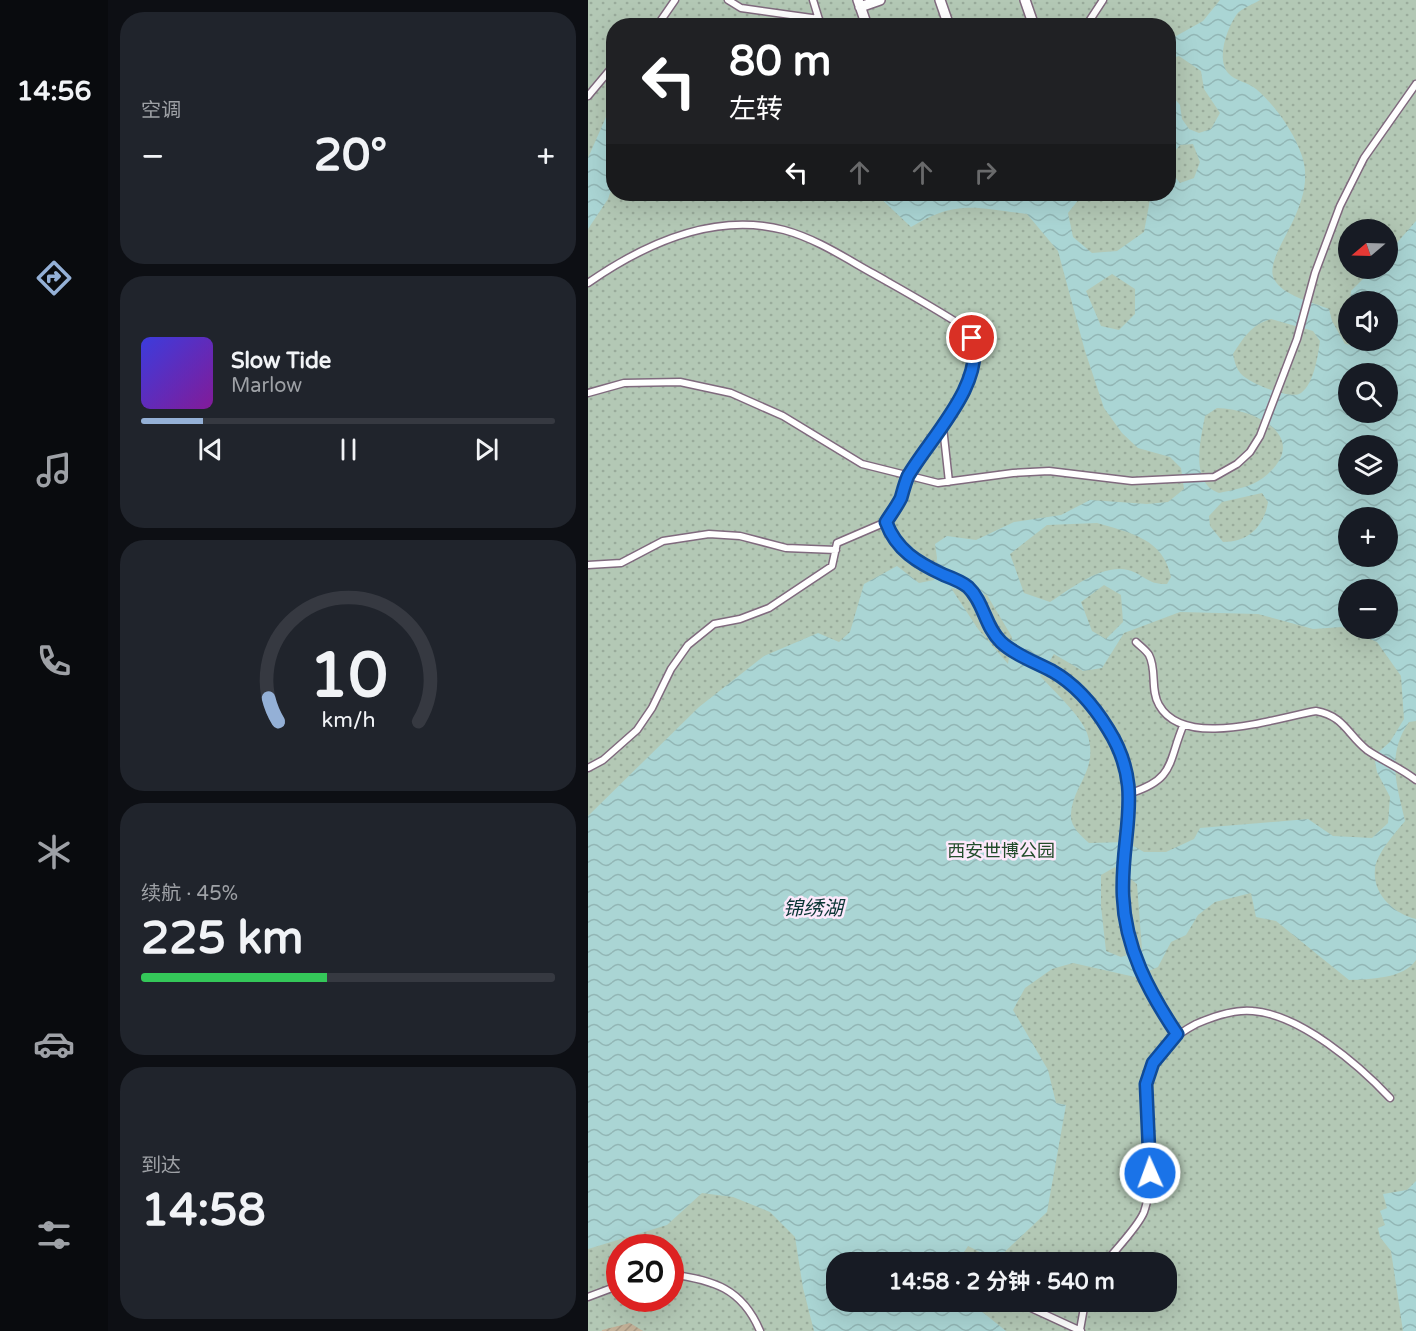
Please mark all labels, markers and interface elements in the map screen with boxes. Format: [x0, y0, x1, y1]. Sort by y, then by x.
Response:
text: 80 m [729, 36, 831, 87]
icon: left [630, 42, 708, 120]
text: 14:56 [17, 75, 91, 108]
text: 左转 [729, 93, 783, 126]
text: 空调 [141, 99, 181, 123]
text: 20° [314, 129, 387, 183]
text: − [141, 137, 165, 176]
text: + [536, 137, 555, 176]
icon: left [780, 156, 813, 189]
icon: ahead [843, 156, 876, 189]
icon: ahead [906, 156, 939, 189]
icon: right [969, 156, 1002, 189]
north arrow [1338, 219, 1398, 279]
map controls [1338, 219, 1398, 639]
icon: directions [33, 257, 75, 299]
button: sound [1338, 291, 1398, 351]
pin [946, 312, 997, 363]
icon: arrive [955, 321, 988, 354]
text: Slow Tide [231, 348, 331, 374]
button: search [1338, 363, 1398, 423]
text: Marlow [231, 374, 302, 398]
icon: previous [194, 433, 227, 466]
icon: pause [332, 433, 365, 466]
icon: next [470, 433, 503, 466]
button: layers [1338, 435, 1398, 495]
icon: music [33, 449, 75, 491]
button: + [1338, 507, 1398, 567]
button: − [1338, 579, 1398, 639]
icon: phone [33, 640, 75, 682]
text: 10 [309, 640, 387, 715]
text: km/h [321, 708, 375, 734]
icon: climate [33, 831, 75, 873]
park label: 西安世博公园 [947, 840, 1055, 862]
text: 续航 · 45% [141, 882, 238, 906]
water label: 锦绣湖 [783, 897, 846, 921]
text: 225 km [141, 912, 303, 966]
icon: car [33, 1023, 75, 1065]
position arrow [1118, 1141, 1182, 1205]
text: 到达 [141, 1154, 181, 1178]
text: 14:58 [141, 1184, 266, 1238]
icon: filters [33, 1214, 75, 1256]
speed limit sign: 20 [606, 1234, 684, 1312]
text: 14:58 · 2 分钟 · 540 m [888, 1269, 1115, 1295]

